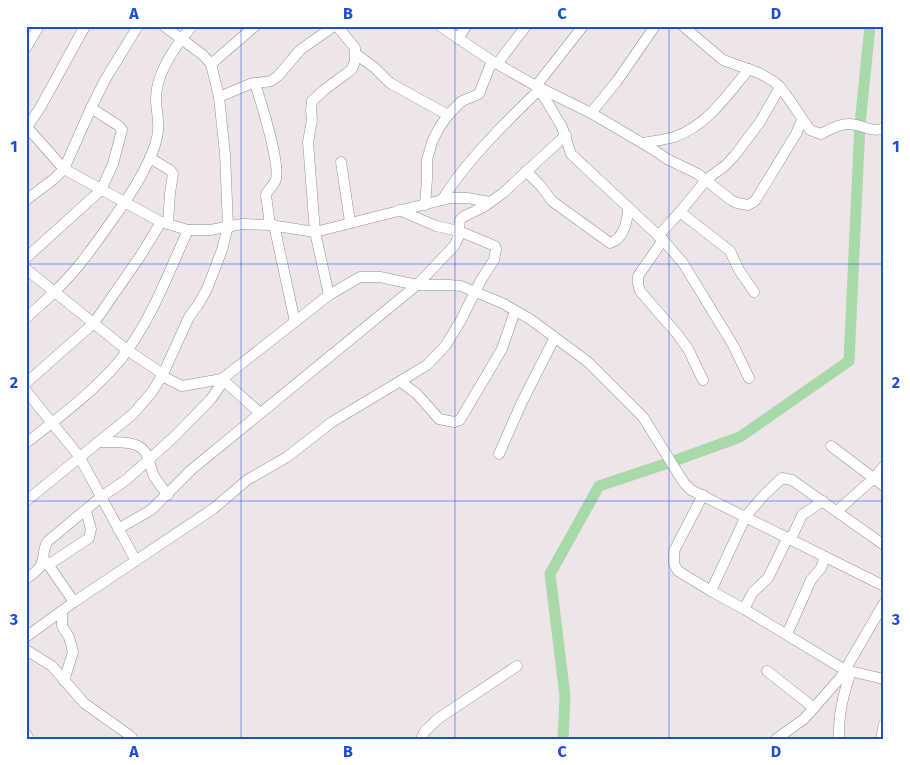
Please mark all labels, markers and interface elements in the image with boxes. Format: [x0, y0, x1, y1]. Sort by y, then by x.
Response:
text: A [128, 4, 139, 23]
text: B [343, 4, 353, 23]
text: C [557, 4, 567, 23]
text: D [771, 4, 781, 23]
text: 1 [10, 137, 18, 156]
text: 1 [892, 137, 900, 156]
text: 2 [10, 373, 18, 392]
text: 2 [892, 373, 900, 392]
text: 3 [9, 610, 18, 629]
text: 3 [891, 610, 900, 629]
text: A [128, 742, 139, 761]
text: B [343, 742, 353, 761]
text: C [557, 742, 567, 761]
text: D [771, 742, 781, 761]

